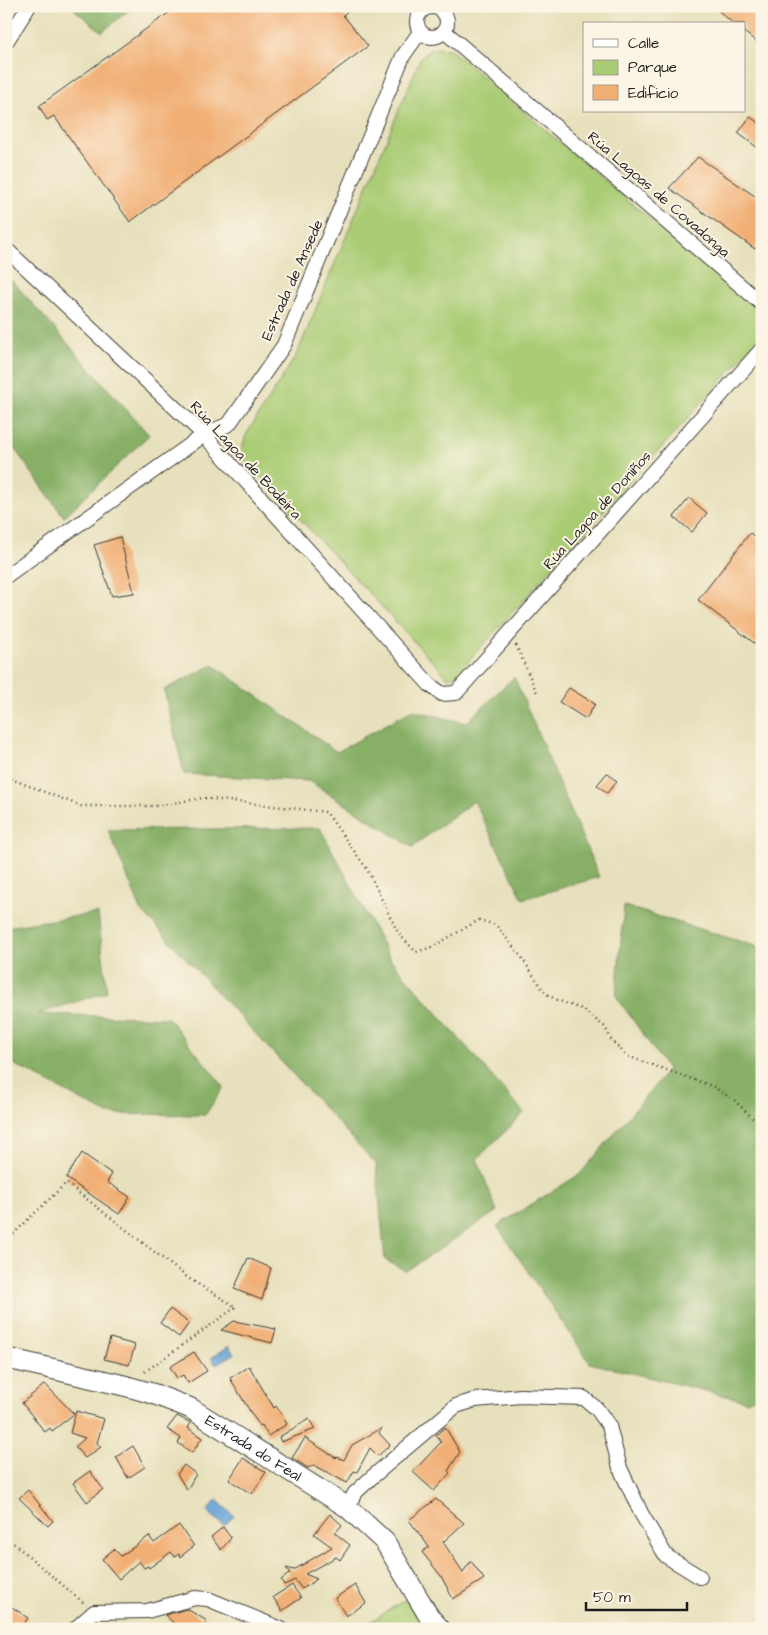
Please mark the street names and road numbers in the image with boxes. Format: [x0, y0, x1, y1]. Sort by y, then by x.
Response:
street label: Rúa Lagoas de Covadonga [582, 127, 735, 263]
street label: Estrada de Ansede [256, 217, 329, 344]
street label: Rúa Lagoa de Bodeira [184, 397, 306, 525]
street label: Rúa Lagoa de Doniños [538, 446, 657, 575]
street label: Estrada do Feal [201, 1410, 306, 1487]

